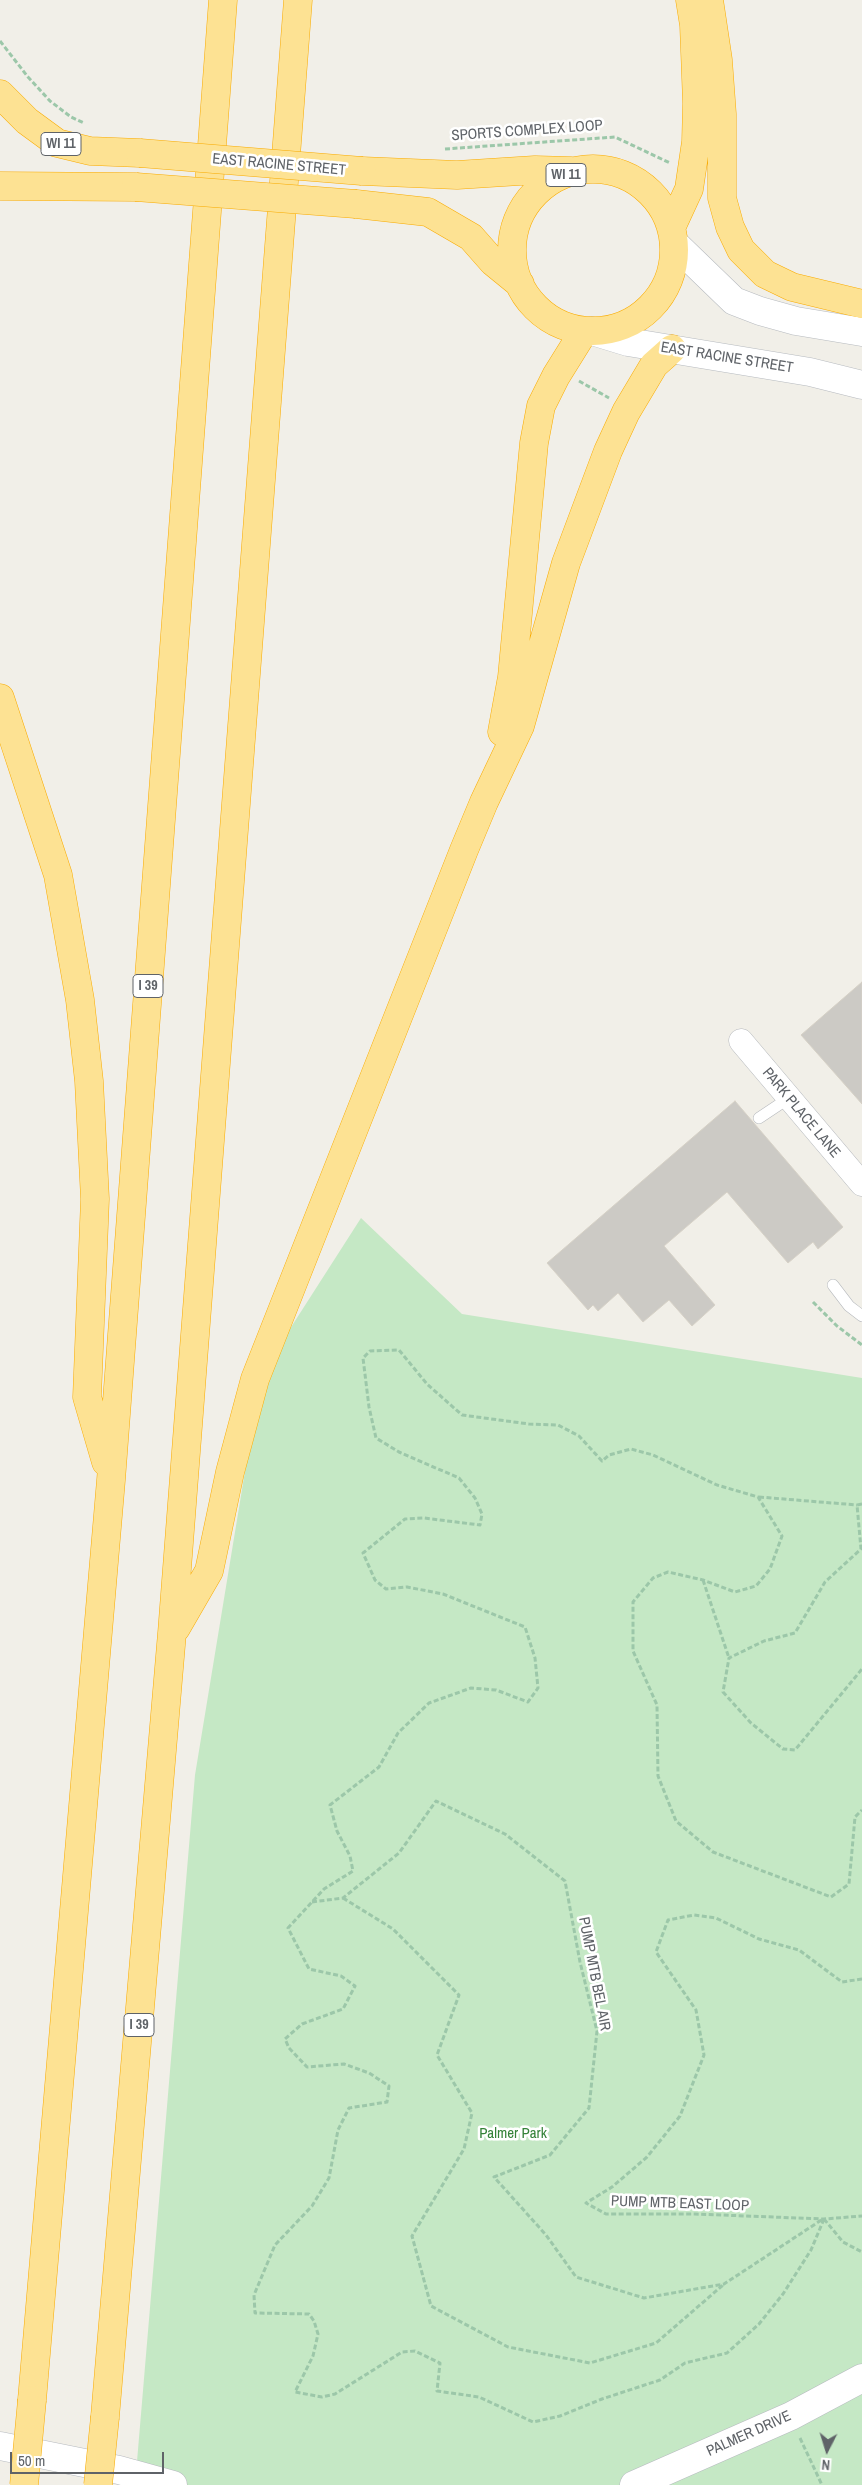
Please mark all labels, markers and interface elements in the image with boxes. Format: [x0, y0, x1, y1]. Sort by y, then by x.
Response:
street label: SPORTS COMPLEX LOOP [451, 117, 603, 145]
road number: WI 11 [41, 132, 81, 156]
street label: EAST RACINE STREET [211, 150, 347, 180]
road number: WI 11 [546, 164, 586, 186]
street label: EAST RACINE STREET [659, 339, 795, 377]
road number: I 39 [133, 974, 163, 998]
street label: PARK PLACE LANE [758, 1064, 844, 1162]
street label: PUMP MTB BEL AIR [574, 1916, 614, 2032]
road number: I 39 [124, 2014, 154, 2036]
park label: Palmer Park [479, 2125, 547, 2143]
street label: PUMP MTB EAST LOOP [611, 2193, 749, 2215]
street label: PALMER DRIVE [704, 2407, 794, 2461]
north arrow [802, 2425, 852, 2475]
scale bar [12, 2442, 166, 2474]
text: 50 m [18, 2450, 45, 2471]
text: N [821, 2456, 831, 2474]

